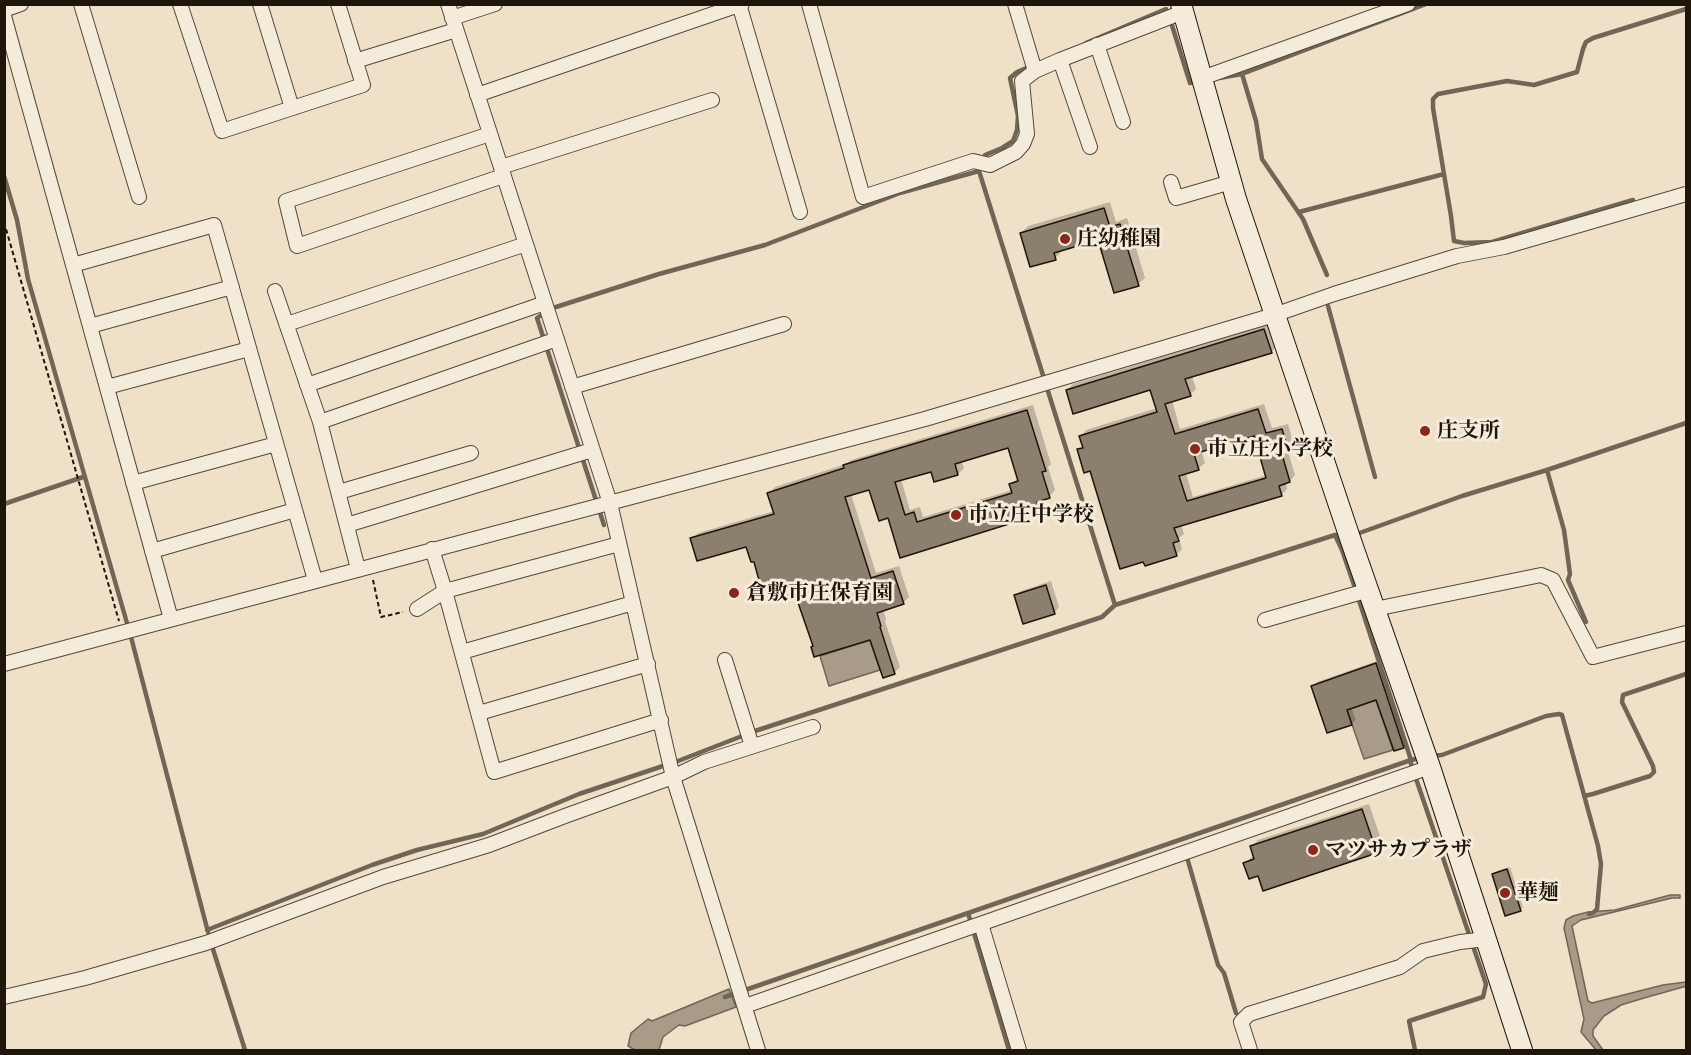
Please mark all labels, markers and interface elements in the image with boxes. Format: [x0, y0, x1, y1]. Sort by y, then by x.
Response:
place label: 庄幼稚園 [1077, 226, 1161, 252]
marker: 庄幼稚園 [1058, 232, 1072, 246]
place label: 庄支所 [1437, 418, 1500, 444]
marker: 庄支所 [1418, 424, 1432, 438]
place label: 市立庄小学校 [1207, 436, 1333, 462]
marker: 市立庄小学校 [1188, 442, 1202, 456]
place label: 市立庄中学校 [968, 502, 1094, 528]
marker: 市立庄中学校 [949, 508, 963, 522]
place label: 倉敷市庄保育園 [746, 580, 893, 606]
marker: 倉敷市庄保育園 [727, 586, 741, 600]
place label: マツサカプラザ [1325, 837, 1472, 863]
marker: マツサカプラザ [1306, 843, 1320, 857]
place label: 華麺 [1517, 880, 1559, 906]
marker: 華麺 [1498, 886, 1512, 900]

